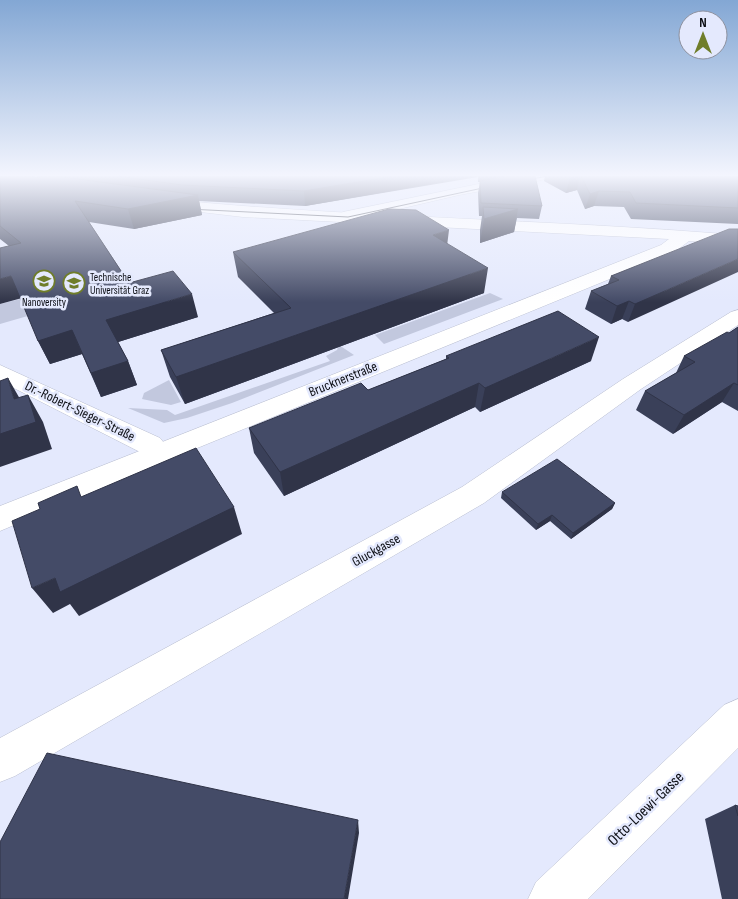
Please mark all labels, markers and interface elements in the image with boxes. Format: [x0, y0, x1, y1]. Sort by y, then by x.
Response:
north arrow [678, 10, 728, 60]
text: N [699, 14, 707, 31]
school or university icon: Nanoversity [32, 269, 56, 293]
school or university icon: Technische Universität Graz [62, 271, 86, 295]
place label: Technische Universität Graz [90, 271, 149, 297]
place label: Nanoversity [22, 296, 67, 309]
street label: Brucknerstraße [306, 358, 380, 400]
street label: Dr.-Robert-Sieger-Straße [22, 377, 138, 445]
street label: Gluckgasse [349, 530, 403, 570]
street label: Otto-Loewi-Gasse [604, 768, 688, 850]

